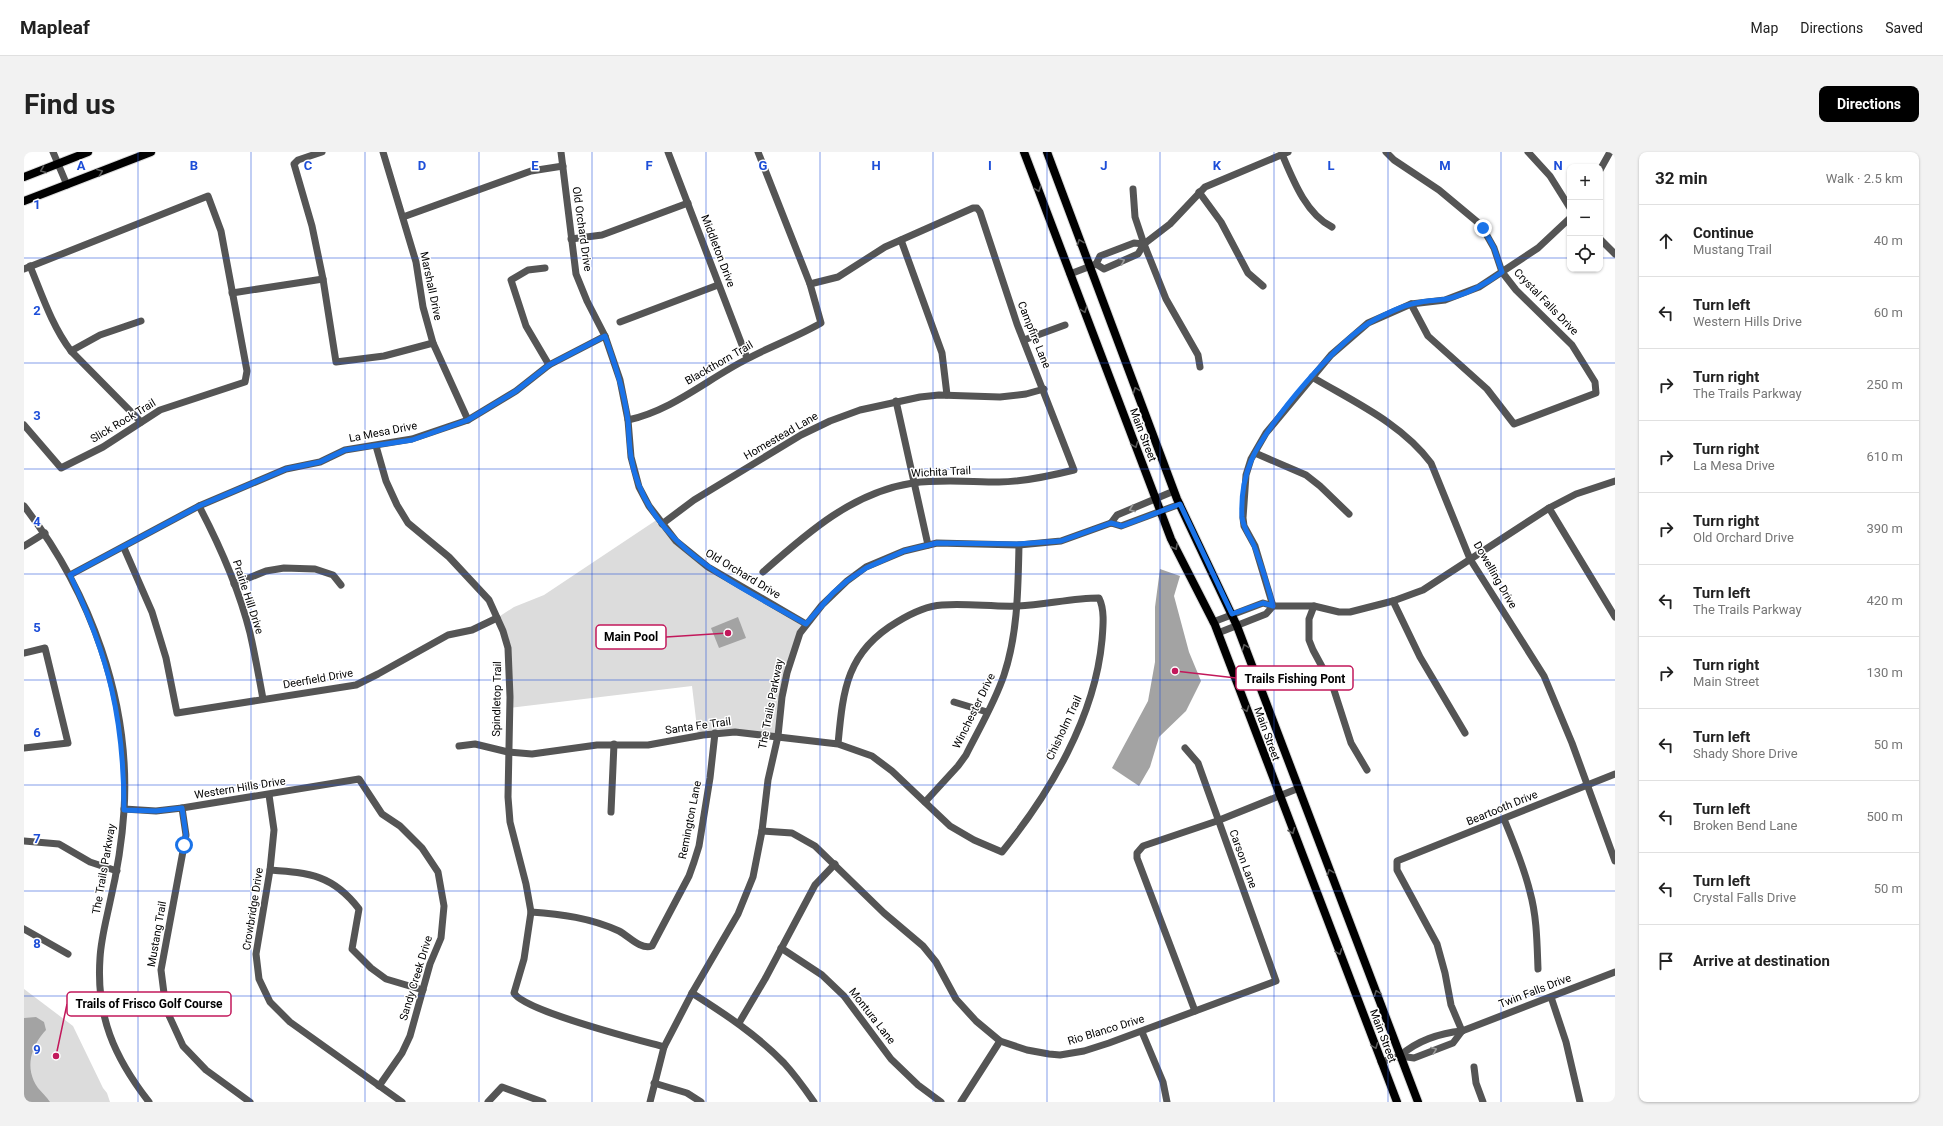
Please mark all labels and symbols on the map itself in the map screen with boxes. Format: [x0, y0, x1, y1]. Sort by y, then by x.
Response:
text: A [77, 158, 86, 173]
text: B [190, 158, 198, 173]
text: C [304, 158, 313, 173]
text: D [418, 158, 426, 173]
text: E [531, 158, 539, 173]
text: F [645, 158, 653, 173]
text: G [759, 158, 768, 173]
text: H [871, 158, 881, 173]
text: I [988, 158, 992, 173]
text: J [1100, 158, 1108, 173]
text: K [1213, 158, 1222, 173]
text: L [1327, 158, 1335, 173]
text: M [1439, 158, 1451, 173]
text: N [1553, 158, 1563, 173]
one-way arrow [39, 165, 47, 173]
one-way arrow [96, 169, 103, 177]
one-way arrow [1033, 185, 1041, 192]
street label: Old Orchard Drive [570, 186, 594, 272]
text: 1 [33, 197, 41, 212]
street label: Middleton Drive [698, 213, 738, 289]
route end [1474, 219, 1492, 237]
one-way arrow [1076, 238, 1085, 245]
street label: Marshall Drive [417, 250, 445, 322]
one-way arrow [1118, 258, 1125, 266]
street label: Crystal Falls Drive [1511, 266, 1581, 338]
street label: Campfire Lane [1015, 300, 1053, 371]
text: 2 [33, 303, 41, 318]
one-way arrow [1079, 307, 1087, 314]
street label: Blackthorn Trail [683, 338, 755, 388]
one-way arrow [1132, 386, 1140, 393]
street label: Slick Rock Trail [88, 396, 158, 446]
street label: Main Street [1127, 406, 1159, 464]
text: 3 [33, 408, 41, 423]
street label: Homestead Lane [742, 409, 821, 462]
street label: La Mesa Drive [348, 419, 418, 445]
one-way arrow [1131, 441, 1139, 448]
street label: Wichita Trail [911, 464, 971, 480]
one-way arrow [1128, 505, 1135, 513]
text: 4 [33, 514, 41, 529]
street label: Dowelling Drive [1471, 539, 1520, 611]
one-way arrow [1171, 543, 1178, 550]
street label: Old Orchard Drive [703, 546, 783, 602]
street label: Prairie Hill Drive [230, 558, 266, 636]
text: 5 [33, 620, 41, 635]
callout: Main Pool [596, 625, 666, 649]
text: Main Pool [604, 630, 658, 644]
one-way arrow [1241, 643, 1249, 650]
street label: The Trails Parkway [756, 657, 786, 750]
street label: Spindletop Trail [490, 661, 504, 737]
street label: Deerfield Drive [282, 666, 354, 692]
callout: Trails Fishing Pont [1236, 666, 1353, 690]
street label: Winchester Drive [950, 671, 998, 751]
text: Trails Fishing Pont [1245, 672, 1345, 686]
street label: Chisholm Trail [1043, 694, 1085, 762]
street label: Main Street [1251, 705, 1283, 763]
one-way arrow [1242, 706, 1250, 713]
street label: Santa Fe Trail [664, 715, 732, 737]
text: 6 [33, 725, 41, 740]
street label: Western Hills Drive [194, 774, 287, 802]
street label: Remington Lane [676, 780, 704, 860]
street label: Beartooth Drive [1464, 788, 1540, 828]
street label: The Trails Parkway [90, 822, 119, 915]
one-way arrow [1288, 827, 1296, 834]
street label: Carson Lane [1226, 828, 1260, 890]
text: 7 [33, 831, 41, 846]
route start [175, 836, 193, 854]
street label: Crowbridge Drive [240, 867, 266, 951]
one-way arrow [1327, 868, 1335, 875]
street label: Mustang Trail [145, 900, 169, 968]
street label: Sandy Creek Drive [397, 934, 435, 1022]
text: 8 [33, 936, 41, 951]
one-way arrow [1335, 948, 1343, 955]
street label: Twin Falls Drive [1497, 971, 1573, 1011]
street label: Montura Lane [846, 985, 898, 1047]
one-way arrow [1373, 990, 1381, 997]
callout: Trails of Frisco Golf Course [67, 992, 231, 1016]
text: Trails of Frisco Golf Course [75, 997, 223, 1011]
street label: Main Street [1367, 1007, 1399, 1065]
street label: Rio Blanco Drive [1066, 1012, 1146, 1048]
text: 9 [33, 1042, 41, 1057]
one-way arrow [1370, 1042, 1378, 1049]
one-way arrow [1430, 1047, 1437, 1055]

